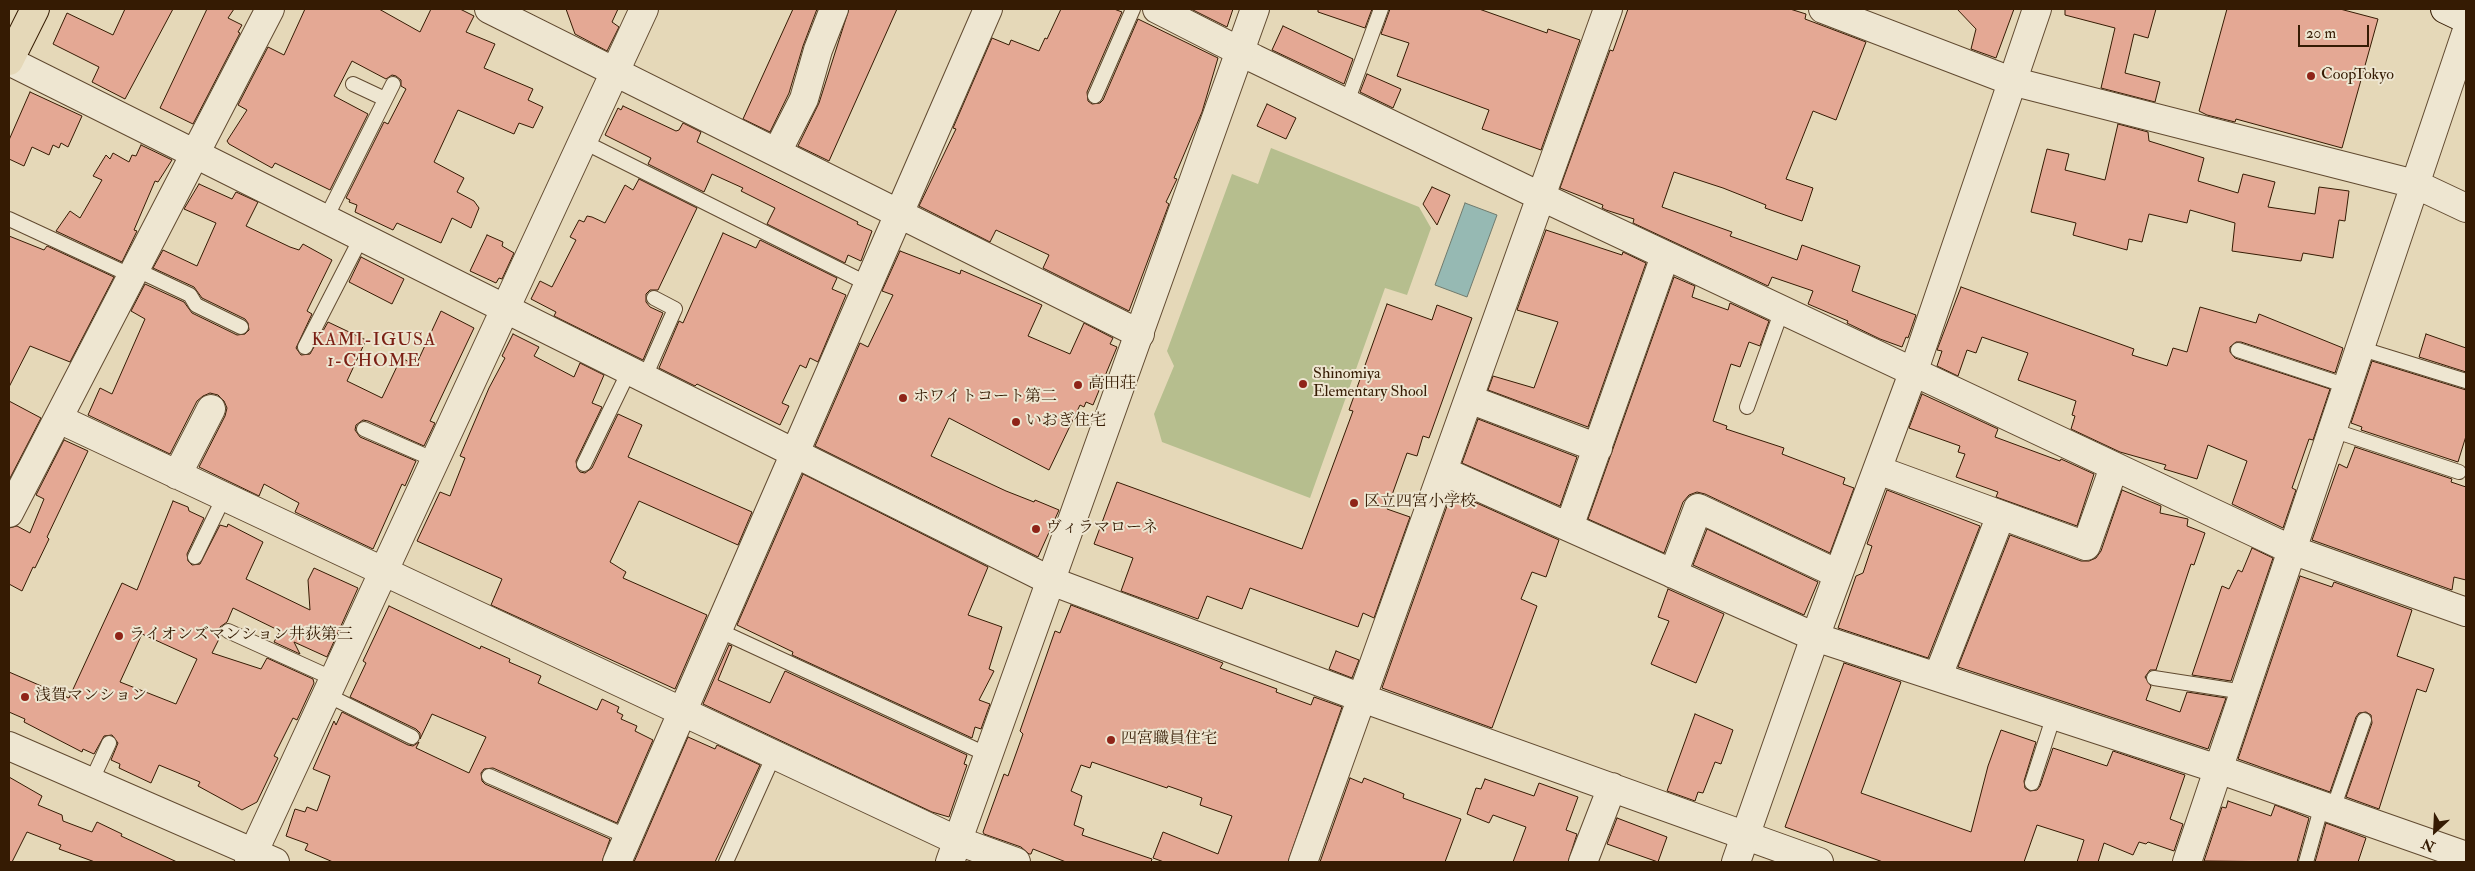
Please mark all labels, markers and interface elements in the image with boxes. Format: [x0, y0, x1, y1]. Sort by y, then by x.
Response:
scale bar [2300, 15, 2371, 47]
text: 20 m [2306, 24, 2336, 43]
place label: CoopTokyo [2321, 66, 2394, 86]
marker: CoopTokyo [2305, 70, 2317, 82]
district label: KAMI-IGUSA 1-CHOME [310, 330, 438, 372]
place label: Shinomiya Elementary Shool [1313, 365, 1427, 403]
place label: 高田荘 [1088, 375, 1136, 395]
marker: Shinomiya Elementary Shool [1297, 378, 1309, 390]
marker: 高田荘 [1072, 379, 1084, 391]
place label: ホワイトコート第二 [913, 388, 1057, 408]
marker: ホワイトコート第二 [897, 392, 909, 404]
place label: いおぎ住宅 [1026, 412, 1106, 432]
marker: いおぎ住宅 [1010, 416, 1022, 428]
place label: 区立四宮小学校 [1364, 493, 1476, 513]
marker: 区立四宮小学校 [1348, 497, 1360, 509]
place label: ヴィラマローネ [1046, 519, 1158, 539]
marker: ヴィラマローネ [1030, 523, 1042, 535]
place label: ライオンズマンション井荻第三 [129, 626, 353, 646]
marker: ライオンズマンション井荻第三 [113, 630, 125, 642]
place label: 浅賀マンション [35, 687, 147, 707]
marker: 浅賀マンション [19, 691, 31, 703]
place label: 四宮職員住宅 [1121, 730, 1217, 750]
marker: 四宮職員住宅 [1105, 734, 1117, 746]
north arrow [2410, 806, 2460, 856]
text: N [2419, 835, 2438, 855]

